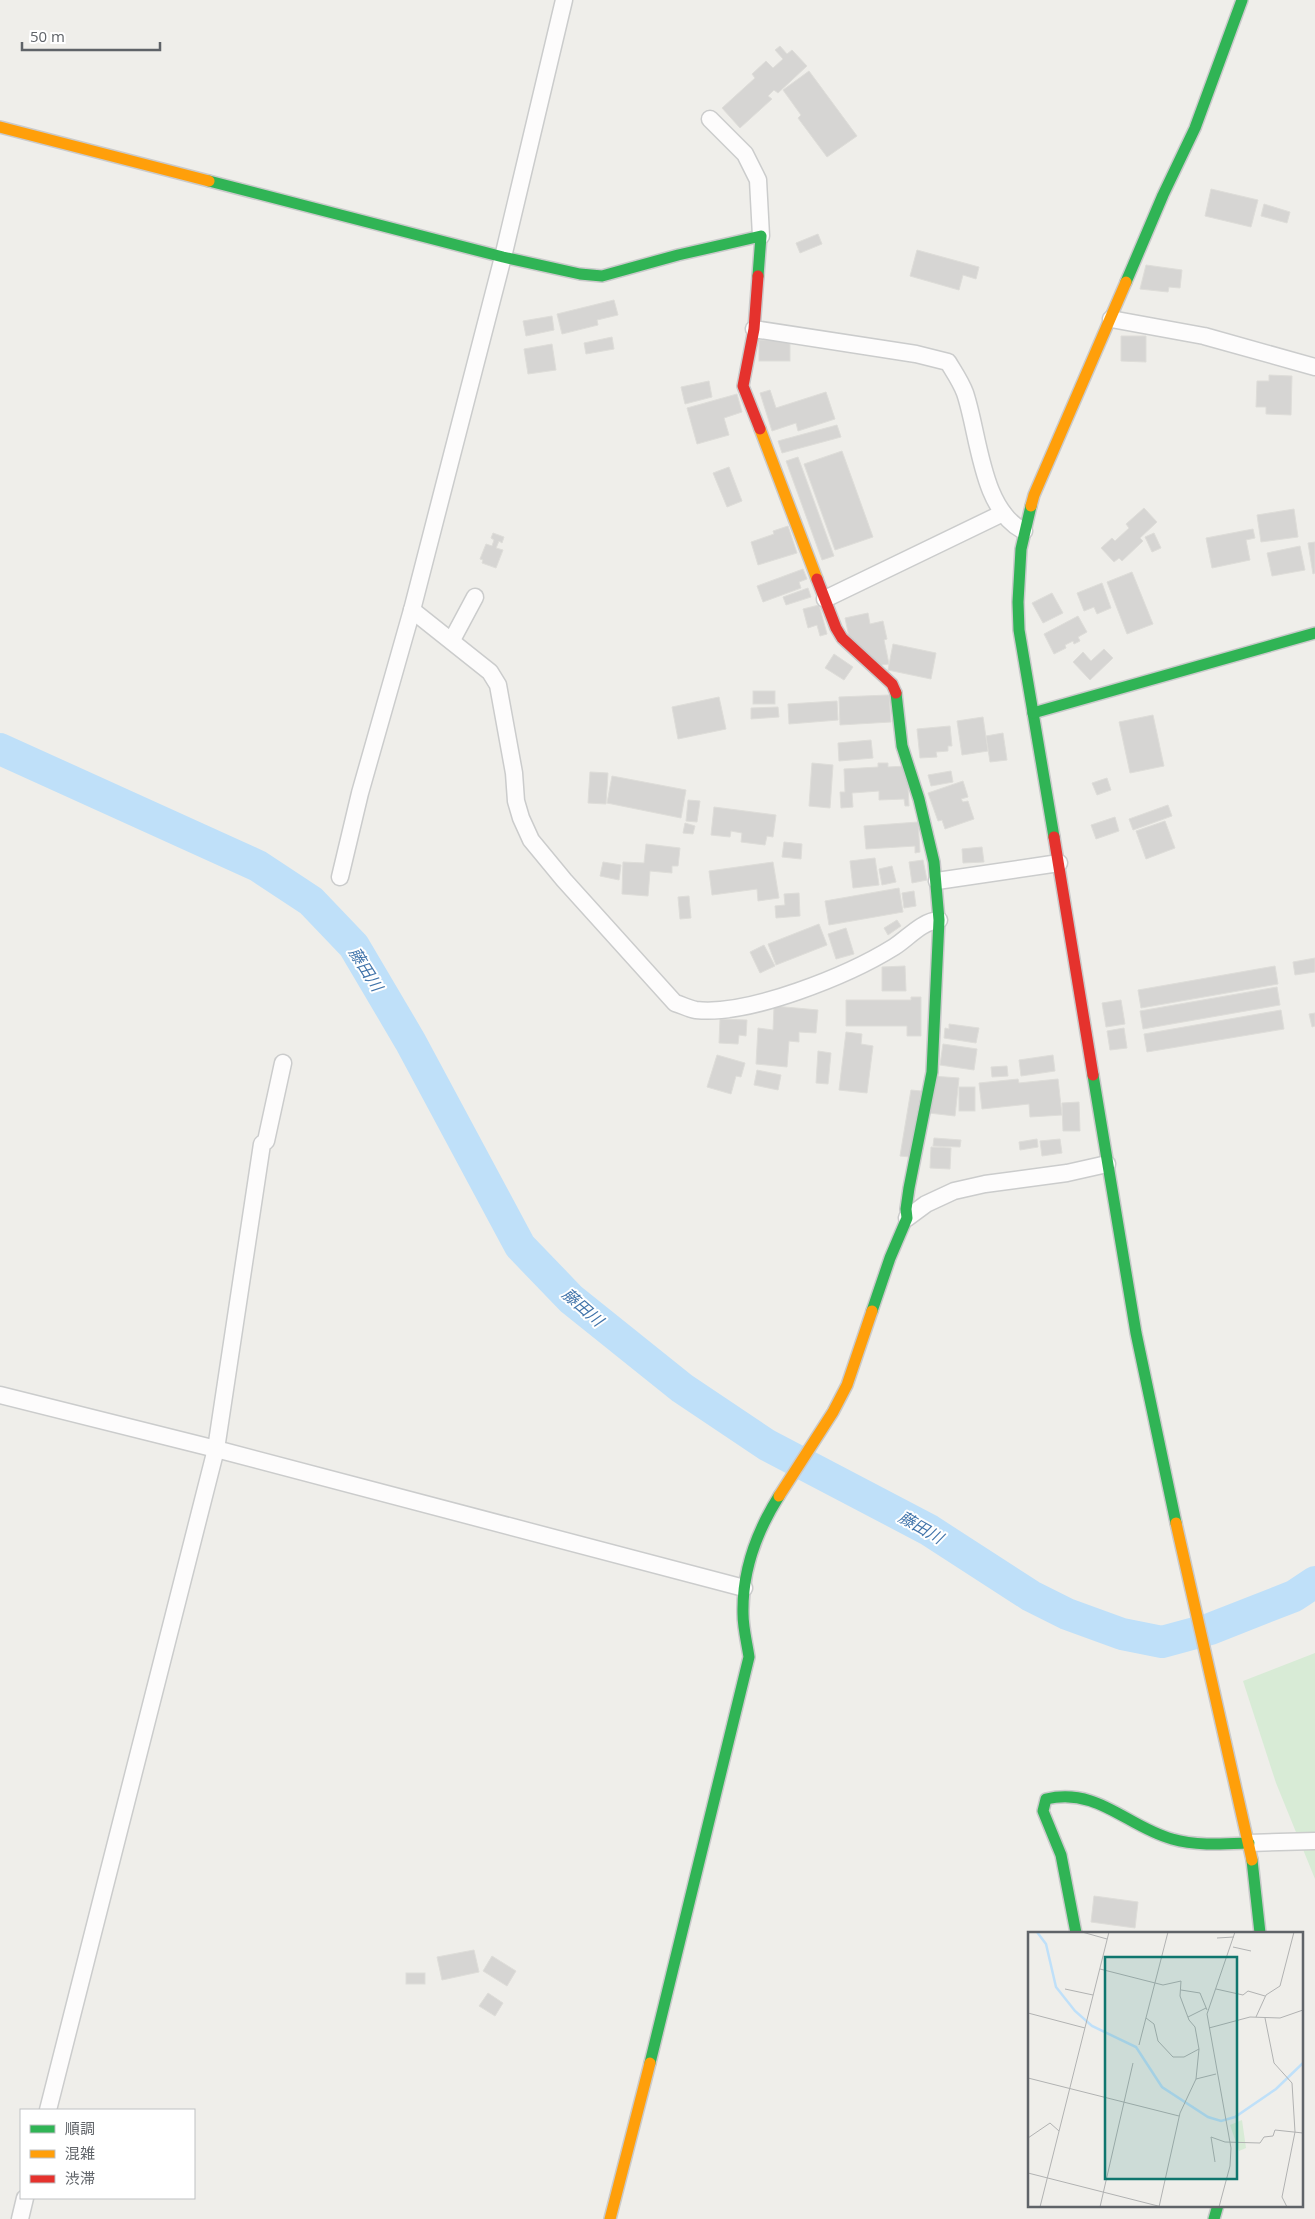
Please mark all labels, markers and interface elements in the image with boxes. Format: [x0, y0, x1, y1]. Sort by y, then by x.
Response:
scale bar [22, 20, 160, 52]
text: 50 m [30, 26, 65, 46]
water label: 藤田川 [344, 943, 389, 997]
water label: 藤田川 [558, 1283, 610, 1332]
water label: 藤田川 [895, 1505, 949, 1550]
inset map [1028, 1932, 1302, 2206]
legend [20, 2109, 195, 2199]
text: 順調 [65, 2118, 95, 2138]
text: 混雑 [65, 2143, 95, 2163]
text: 渋滞 [65, 2168, 95, 2188]

